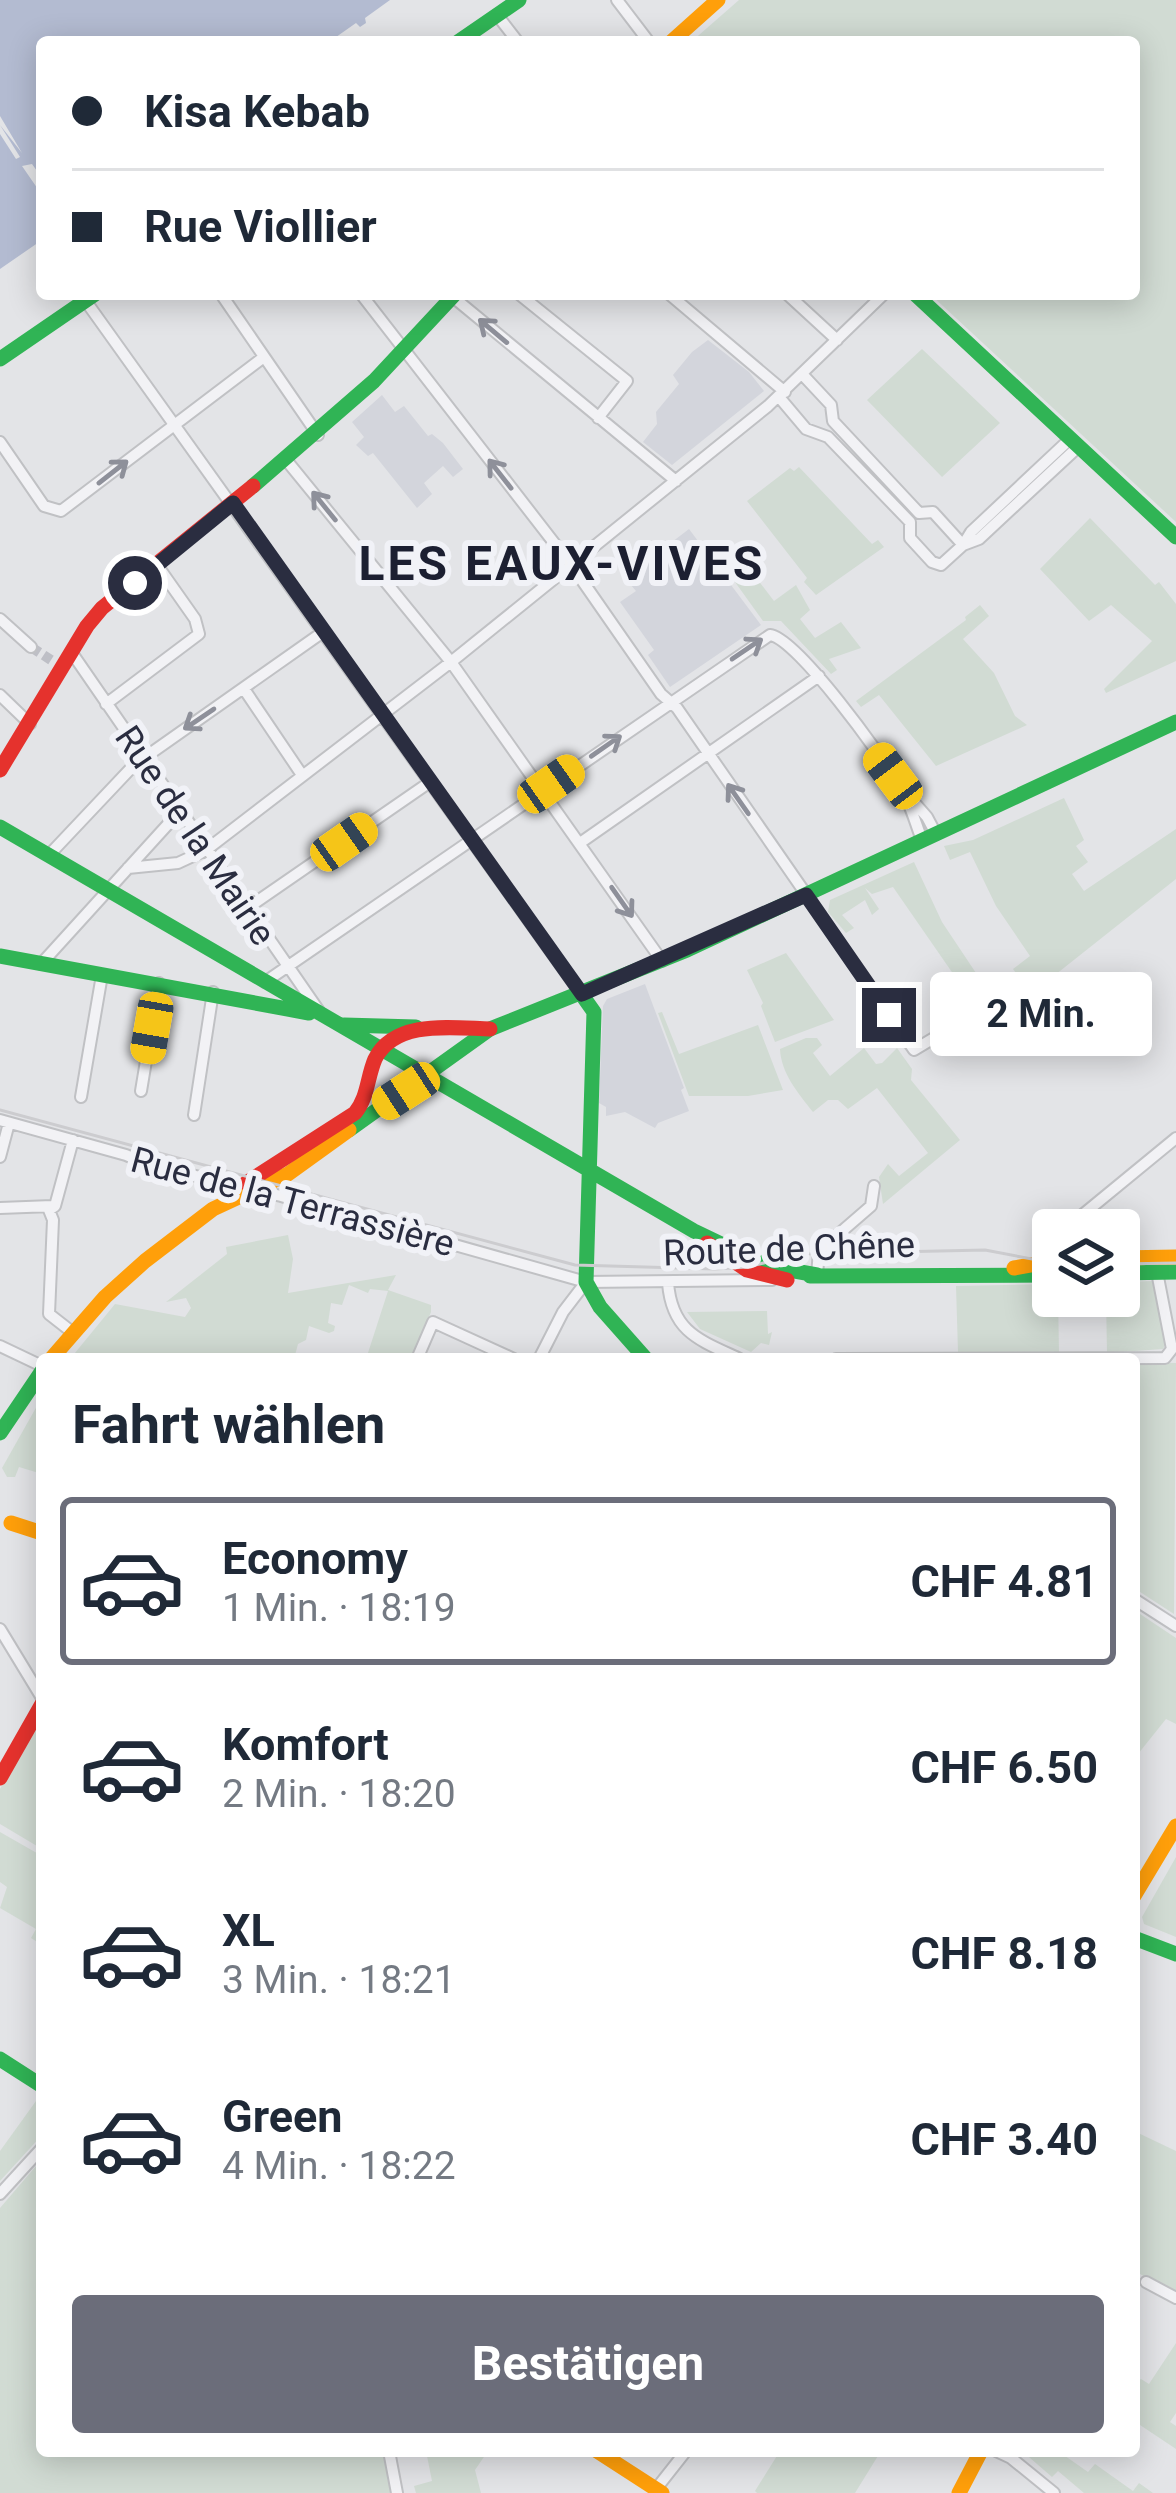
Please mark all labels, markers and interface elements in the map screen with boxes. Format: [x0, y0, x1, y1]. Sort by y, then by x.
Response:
text: Kisa Kebab [144, 85, 370, 138]
text: Rue Viollier [144, 200, 377, 253]
one-way arrow [478, 318, 509, 345]
one-way arrow [487, 458, 514, 490]
one-way arrow [97, 459, 129, 485]
one-way arrow [310, 491, 338, 522]
district label: LES EAUX-VIVES [359, 535, 765, 592]
route start [108, 556, 162, 610]
one-way arrow [730, 637, 763, 662]
one-way arrow [183, 707, 217, 732]
street label: Rue de la Mairie [106, 718, 284, 953]
one-way arrow [589, 734, 622, 759]
car [857, 736, 929, 816]
car [511, 749, 591, 819]
one-way arrow [725, 784, 750, 817]
car [304, 807, 384, 877]
one-way arrow [608, 885, 634, 918]
callout: 2 Min. [931, 973, 1153, 1057]
route end [862, 988, 916, 1042]
car [128, 989, 176, 1067]
text: 2 Min. [986, 991, 1096, 1037]
car [366, 1056, 446, 1126]
street label: Rue de la Terrassière [126, 1139, 459, 1265]
map controls [1032, 1209, 1140, 1317]
button: layers [1032, 1209, 1140, 1317]
street label: Route de Chêne [662, 1224, 916, 1274]
text: Fahrt wählen [72, 1393, 385, 1456]
icon: car [78, 1527, 186, 1635]
text: Economy [222, 1532, 408, 1585]
text: CHF 4.81 [910, 1555, 1098, 1608]
text: 1 Min. · 18:19 [222, 1585, 456, 1631]
icon: car [78, 1713, 186, 1821]
text: Komfort [222, 1718, 389, 1771]
text: CHF 6.50 [910, 1741, 1098, 1794]
text: 2 Min. · 18:20 [222, 1771, 456, 1817]
icon: car [78, 1899, 186, 2007]
text: XL [222, 1904, 275, 1957]
text: CHF 8.18 [910, 1927, 1098, 1980]
text: 3 Min. · 18:21 [222, 1957, 456, 2003]
icon: car [78, 2085, 186, 2193]
text: Green [222, 2090, 343, 2143]
text: CHF 3.40 [910, 2113, 1098, 2166]
text: 4 Min. · 18:22 [222, 2143, 456, 2189]
button: Bestätigen [72, 2295, 1104, 2433]

